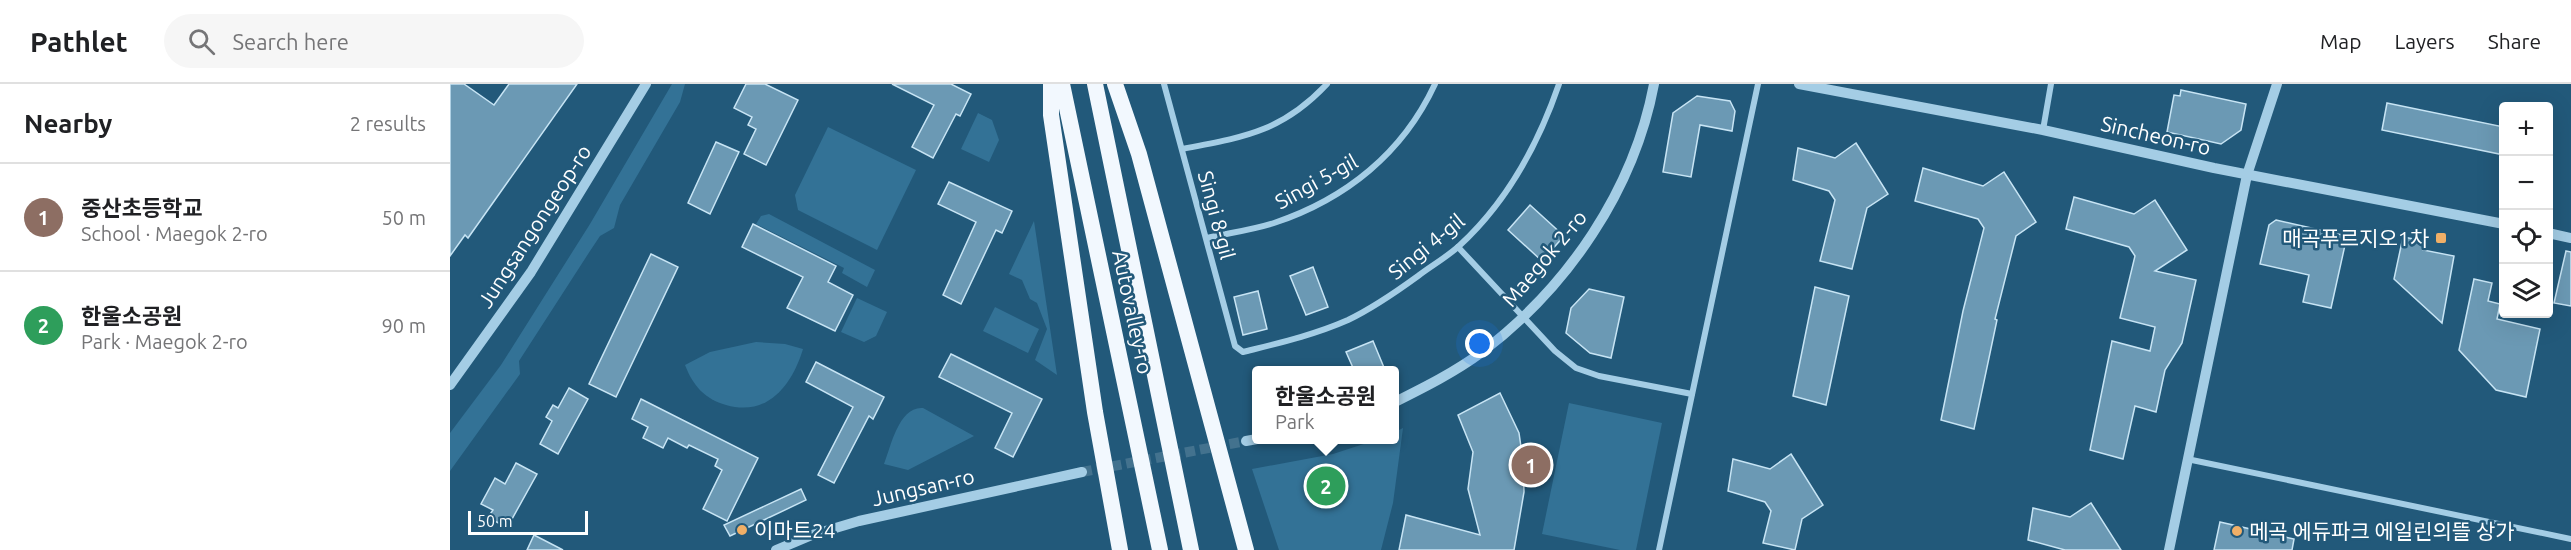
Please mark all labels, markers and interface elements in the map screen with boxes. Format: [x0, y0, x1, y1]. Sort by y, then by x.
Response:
search box [164, 14, 584, 68]
icon: search [185, 25, 218, 58]
text: Pathlet [30, 26, 128, 57]
text: Search here [233, 29, 349, 54]
text: Map [2320, 29, 2361, 53]
text: Layers [2394, 29, 2455, 53]
text: Share [2488, 29, 2541, 53]
map controls [2499, 102, 2553, 318]
button: + [2499, 102, 2553, 156]
text: Nearby [24, 109, 112, 138]
street label: Sincheon-ro [2099, 111, 2213, 159]
text: 2 results [350, 112, 426, 135]
street label: Jungsangongeop-ro [472, 140, 596, 312]
street label: Singi 5-gil [1271, 149, 1361, 213]
button: − [2499, 156, 2553, 210]
street label: Singi 8-gil [1194, 168, 1240, 262]
text: 중산초등학교 [81, 195, 202, 220]
street label: Maegok 2-ro [1497, 205, 1591, 311]
text: 1 [38, 206, 49, 229]
text: 50 m [382, 206, 426, 229]
street label: Singi 4-gil [1383, 208, 1469, 284]
button: locate [2499, 210, 2553, 264]
text: School · Maegok 2-ro [81, 222, 268, 245]
place label: 매곡푸르지오1차 [2282, 226, 2429, 250]
marker: 매곡푸르지오1차 [2434, 231, 2448, 245]
street label: Autovalley-ro [1108, 248, 1158, 376]
button: layers [2499, 264, 2553, 318]
text: 한울소공원 [81, 303, 182, 328]
text: 2 [38, 314, 49, 337]
text: 90 m [382, 314, 426, 337]
your location [1465, 329, 1494, 358]
text: Park · Maegok 2-ro [81, 330, 248, 353]
popup [1252, 366, 1399, 444]
text: 한울소공원 [1275, 383, 1376, 408]
text: Park [1275, 410, 1315, 433]
pin: 1 [1512, 442, 1550, 488]
street label: Jungsan-ro [869, 464, 977, 510]
pin: 2 [1306, 464, 1346, 508]
scale bar [468, 508, 588, 536]
text: 50 m [477, 512, 513, 530]
place label: 이마트24 [754, 518, 836, 542]
place label: 메곡 에듀파크 에일린의뜰 상가 [2249, 519, 2515, 543]
marker: 이마트24 [735, 523, 749, 537]
marker: 메곡 에듀파크 에일린의뜰 상가 [2230, 524, 2244, 538]

